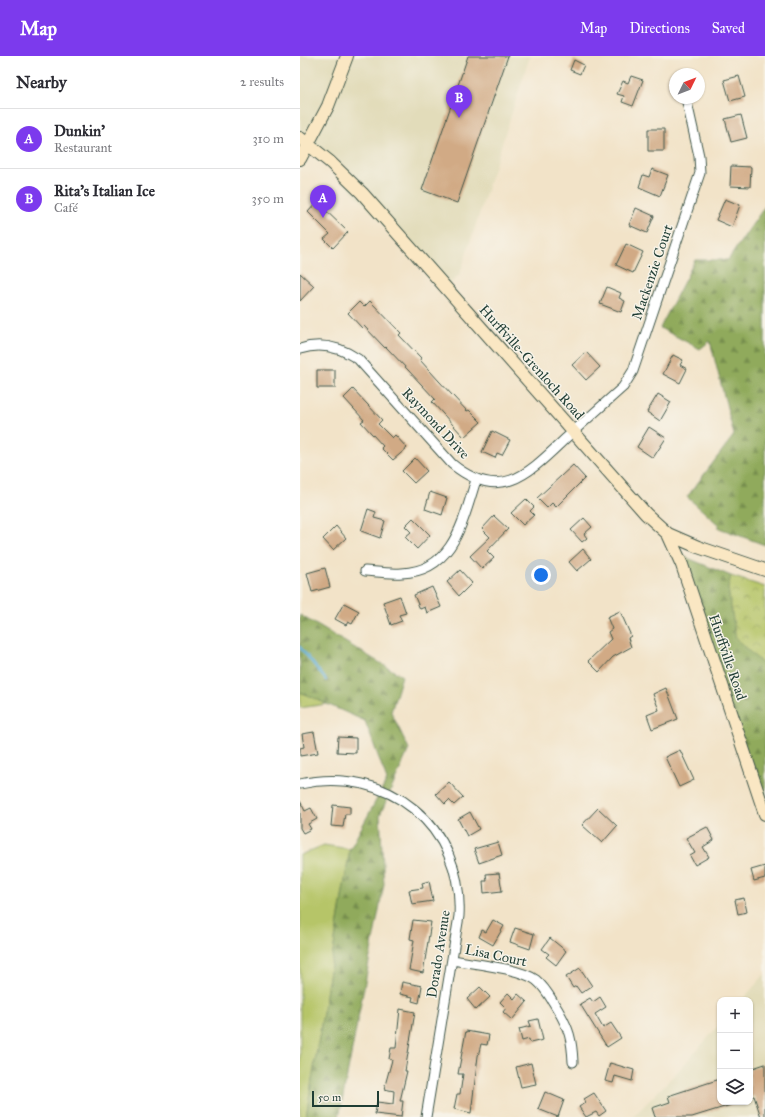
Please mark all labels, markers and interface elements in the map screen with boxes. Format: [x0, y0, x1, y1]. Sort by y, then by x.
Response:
text: Map [20, 17, 57, 40]
text: Map [580, 20, 607, 37]
text: Directions [629, 20, 690, 37]
text: Saved [712, 20, 745, 37]
north arrow [669, 68, 705, 104]
text: Nearby [16, 72, 67, 93]
text: 2 results [240, 74, 284, 90]
pin: B [446, 85, 472, 118]
text: Dunkin' [54, 122, 105, 140]
text: A [25, 131, 33, 147]
text: 310 m [252, 131, 284, 147]
text: Restaurant [54, 140, 112, 156]
text: Rita's Italian Ice [54, 182, 155, 200]
pin: A [310, 185, 336, 218]
text: B [25, 191, 33, 207]
text: 350 m [251, 191, 284, 207]
text: Café [54, 200, 78, 216]
street label: Mackenzie Court [628, 222, 677, 322]
street label: Hurffville-Grenloch Road [475, 301, 588, 423]
street label: Raymond Drive [398, 384, 473, 463]
your location [531, 565, 551, 585]
street label: Hurffville Road [705, 612, 750, 702]
street label: Dorado Avenue [423, 909, 454, 999]
street label: Lisa Court [464, 941, 528, 970]
map controls [717, 997, 753, 1105]
button: + [717, 997, 753, 1033]
button: − [717, 1033, 753, 1069]
button: layers [717, 1069, 753, 1105]
scale bar [312, 1089, 379, 1108]
text: 50 m [318, 1091, 341, 1104]

